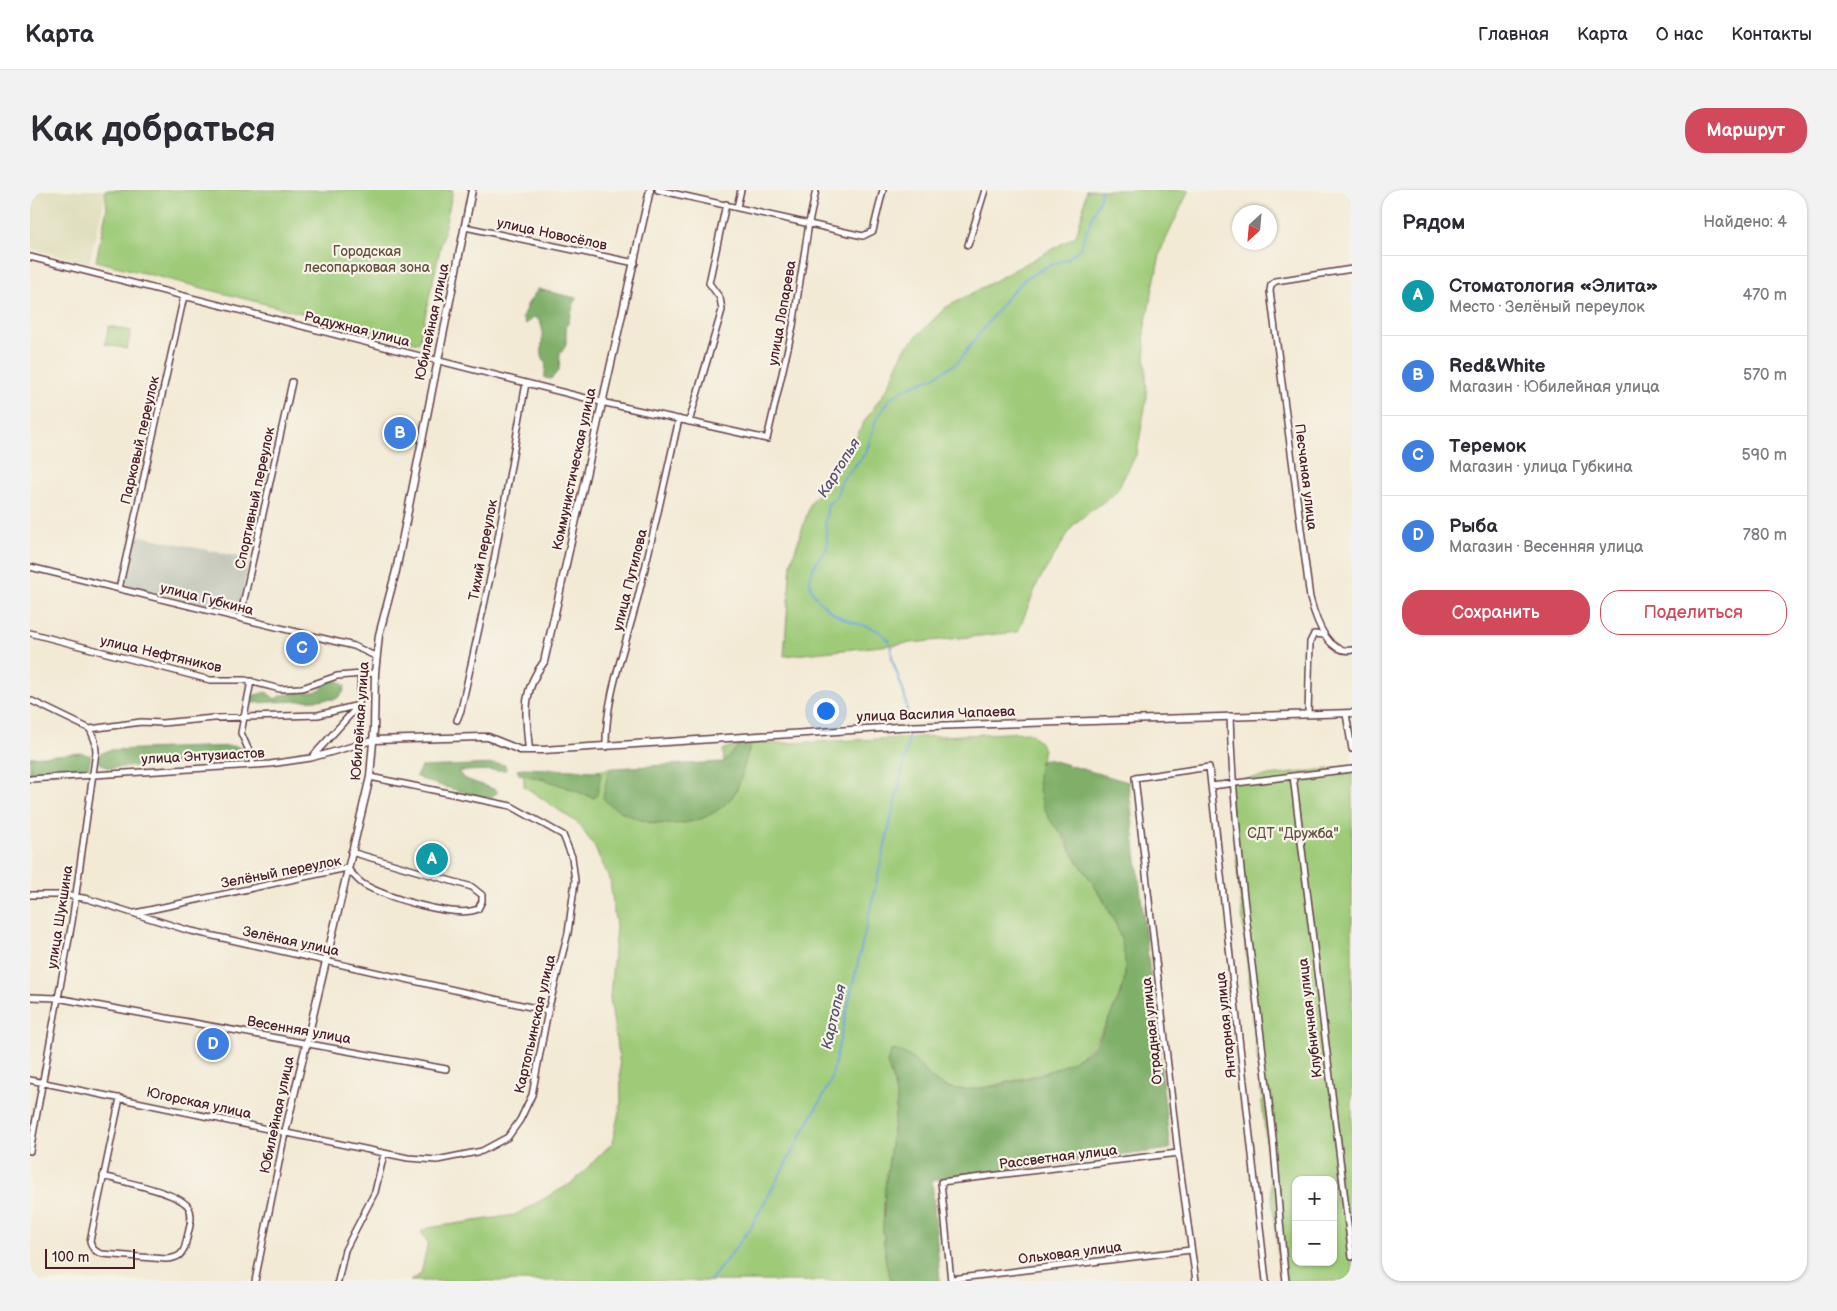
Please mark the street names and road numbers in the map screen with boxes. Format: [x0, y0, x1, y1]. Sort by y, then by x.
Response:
street label: улица Новосёлов [495, 214, 609, 254]
street label: улица Лопарева [764, 258, 800, 367]
street label: Юбилейная улица [411, 261, 453, 382]
street label: Радужная улица [302, 308, 412, 351]
street label: Парковый переулок [117, 374, 163, 506]
street label: Коммунистическая улица [548, 385, 600, 552]
street label: Песчаная улица [1291, 423, 1321, 532]
street label: Спортивный переулок [232, 425, 278, 571]
street label: Тихий переулок [465, 497, 501, 602]
street label: улица Путилова [609, 526, 651, 633]
street label: улица Губкина [158, 579, 256, 619]
street label: улица Нефтяников [99, 632, 224, 676]
street label: Юбилейная улица [347, 660, 373, 781]
street label: улица Василия Чапаева [856, 703, 1016, 725]
street label: улица Энтузиастов [141, 744, 266, 768]
street label: Зелёный переулок [219, 852, 343, 892]
street label: улица Шукшина [43, 863, 77, 970]
street label: Зелёная улица [241, 922, 341, 960]
street label: Картопьинская улица [511, 952, 559, 1095]
street label: Клубничная улица [1294, 956, 1326, 1079]
street label: Янтарная улица [1212, 970, 1240, 1079]
street label: Отрадная улица [1138, 976, 1166, 1085]
street label: Весенняя улица [246, 1012, 353, 1048]
street label: Юбилейная улица [256, 1054, 298, 1175]
street label: Югорская улица [145, 1084, 254, 1123]
street label: Рассветная улица [998, 1141, 1119, 1173]
street label: Ольховая улица [1017, 1238, 1124, 1268]

